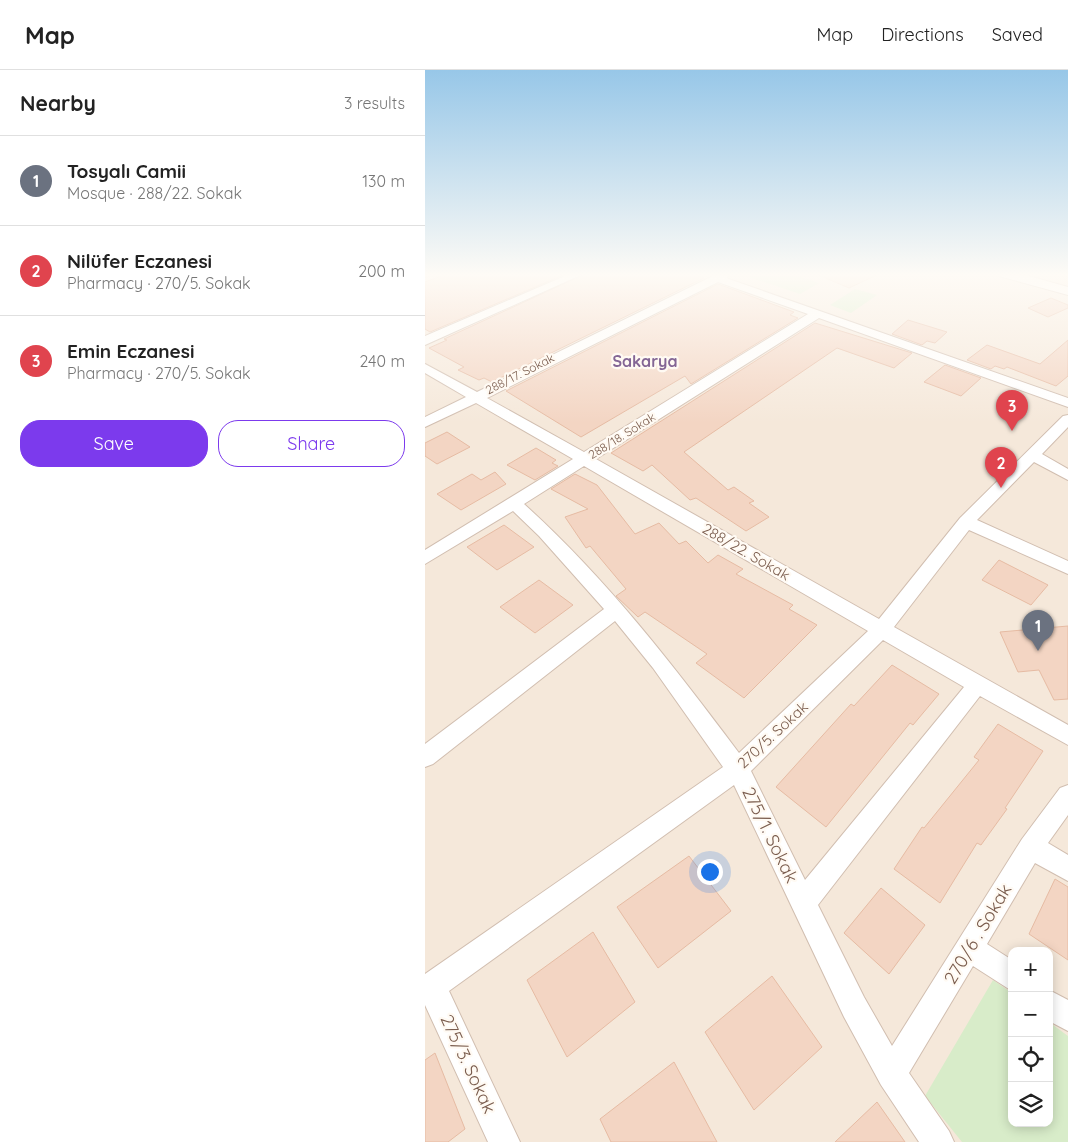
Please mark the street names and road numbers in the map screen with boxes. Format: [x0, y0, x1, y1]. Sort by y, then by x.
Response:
street label: 288/17. Sokak [483, 350, 557, 397]
street label: 288/18. Sokak [585, 409, 658, 462]
street label: 288/22. Sokak [699, 519, 794, 584]
street label: 270/5. Sokak [733, 697, 812, 772]
street label: 275/1. Sokak [737, 783, 804, 887]
street label: 270/6 . Sokak [939, 879, 1016, 988]
street label: 275/3. Sokak [435, 1011, 501, 1117]

